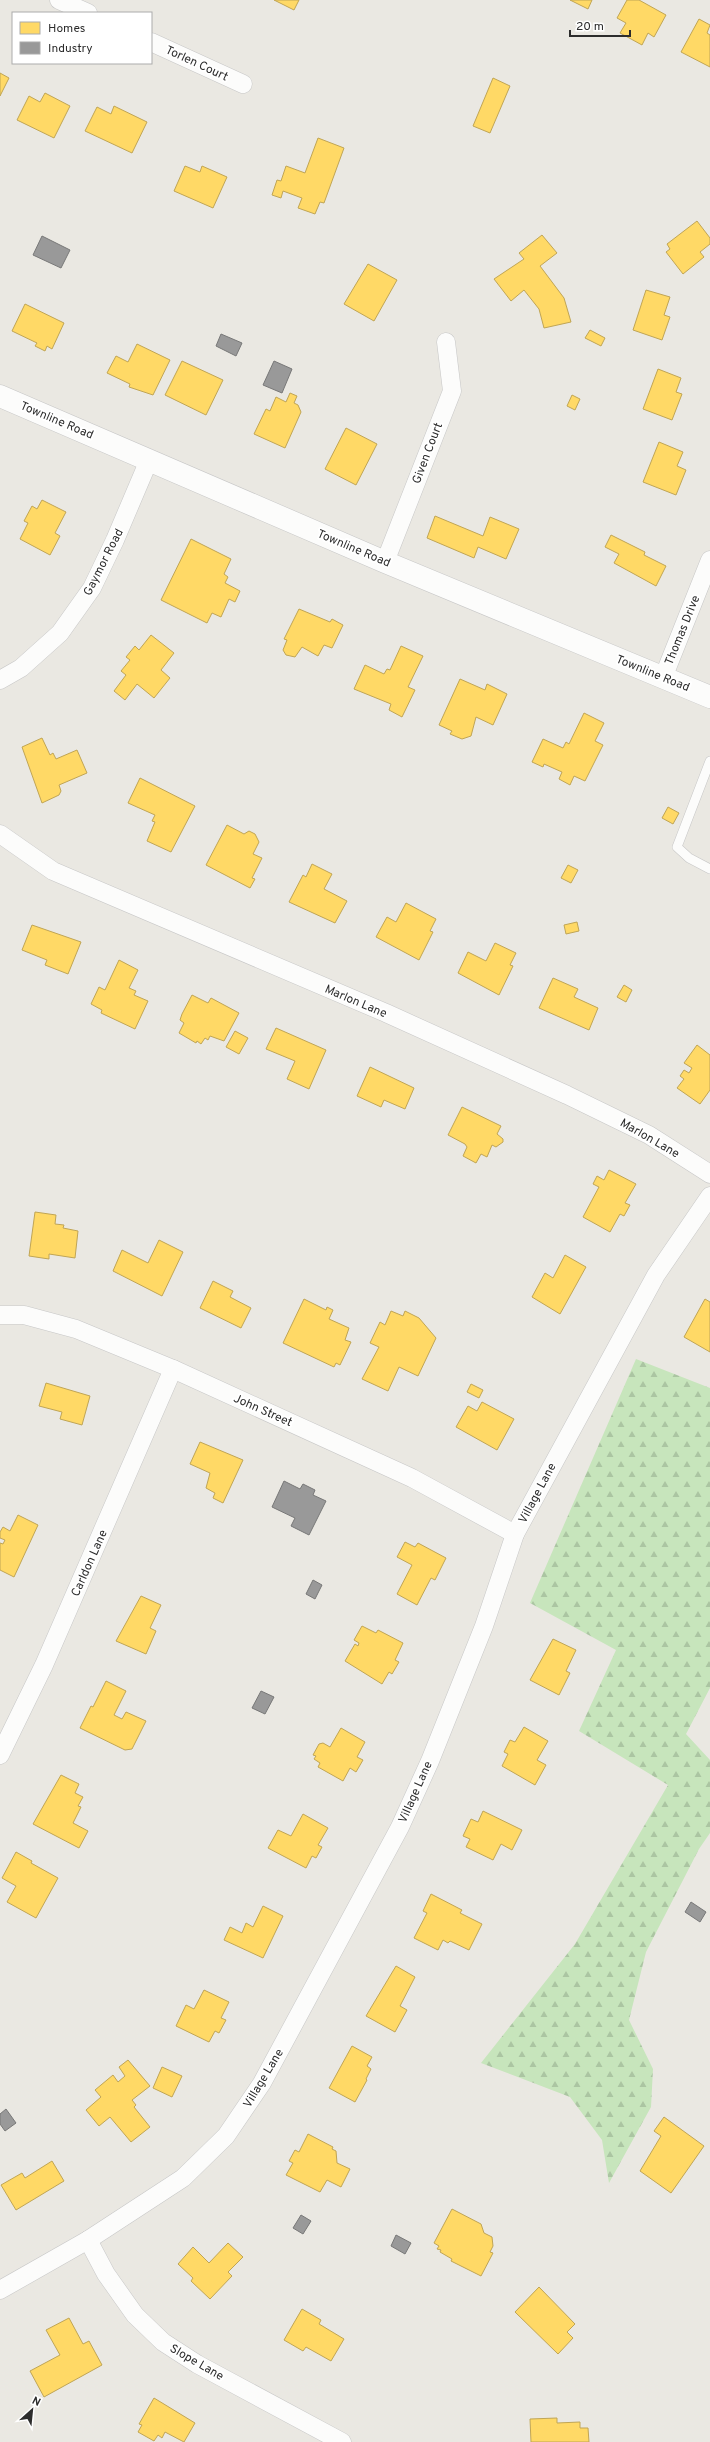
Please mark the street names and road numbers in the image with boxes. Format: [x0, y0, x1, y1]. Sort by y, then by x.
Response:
street label: Torlen Court [163, 42, 230, 85]
street label: Townline Road [18, 398, 96, 444]
street label: Given Court [409, 420, 447, 486]
street label: Gaymor Road [80, 526, 128, 599]
street label: Townline Road [315, 526, 393, 572]
street label: Thomas Drive [662, 593, 704, 668]
street label: Townline Road [613, 652, 692, 696]
street label: Marlon Lane [322, 982, 389, 1022]
street label: Marlon Lane [617, 1115, 682, 1162]
street label: John Street [231, 1391, 295, 1431]
street label: Village Lane [515, 1460, 560, 1526]
street label: Carldon Lane [68, 1527, 112, 1599]
street label: Village Lane [395, 1759, 437, 1826]
street label: Village Lane [240, 2046, 288, 2111]
street label: Slope Lane [167, 2341, 226, 2385]

